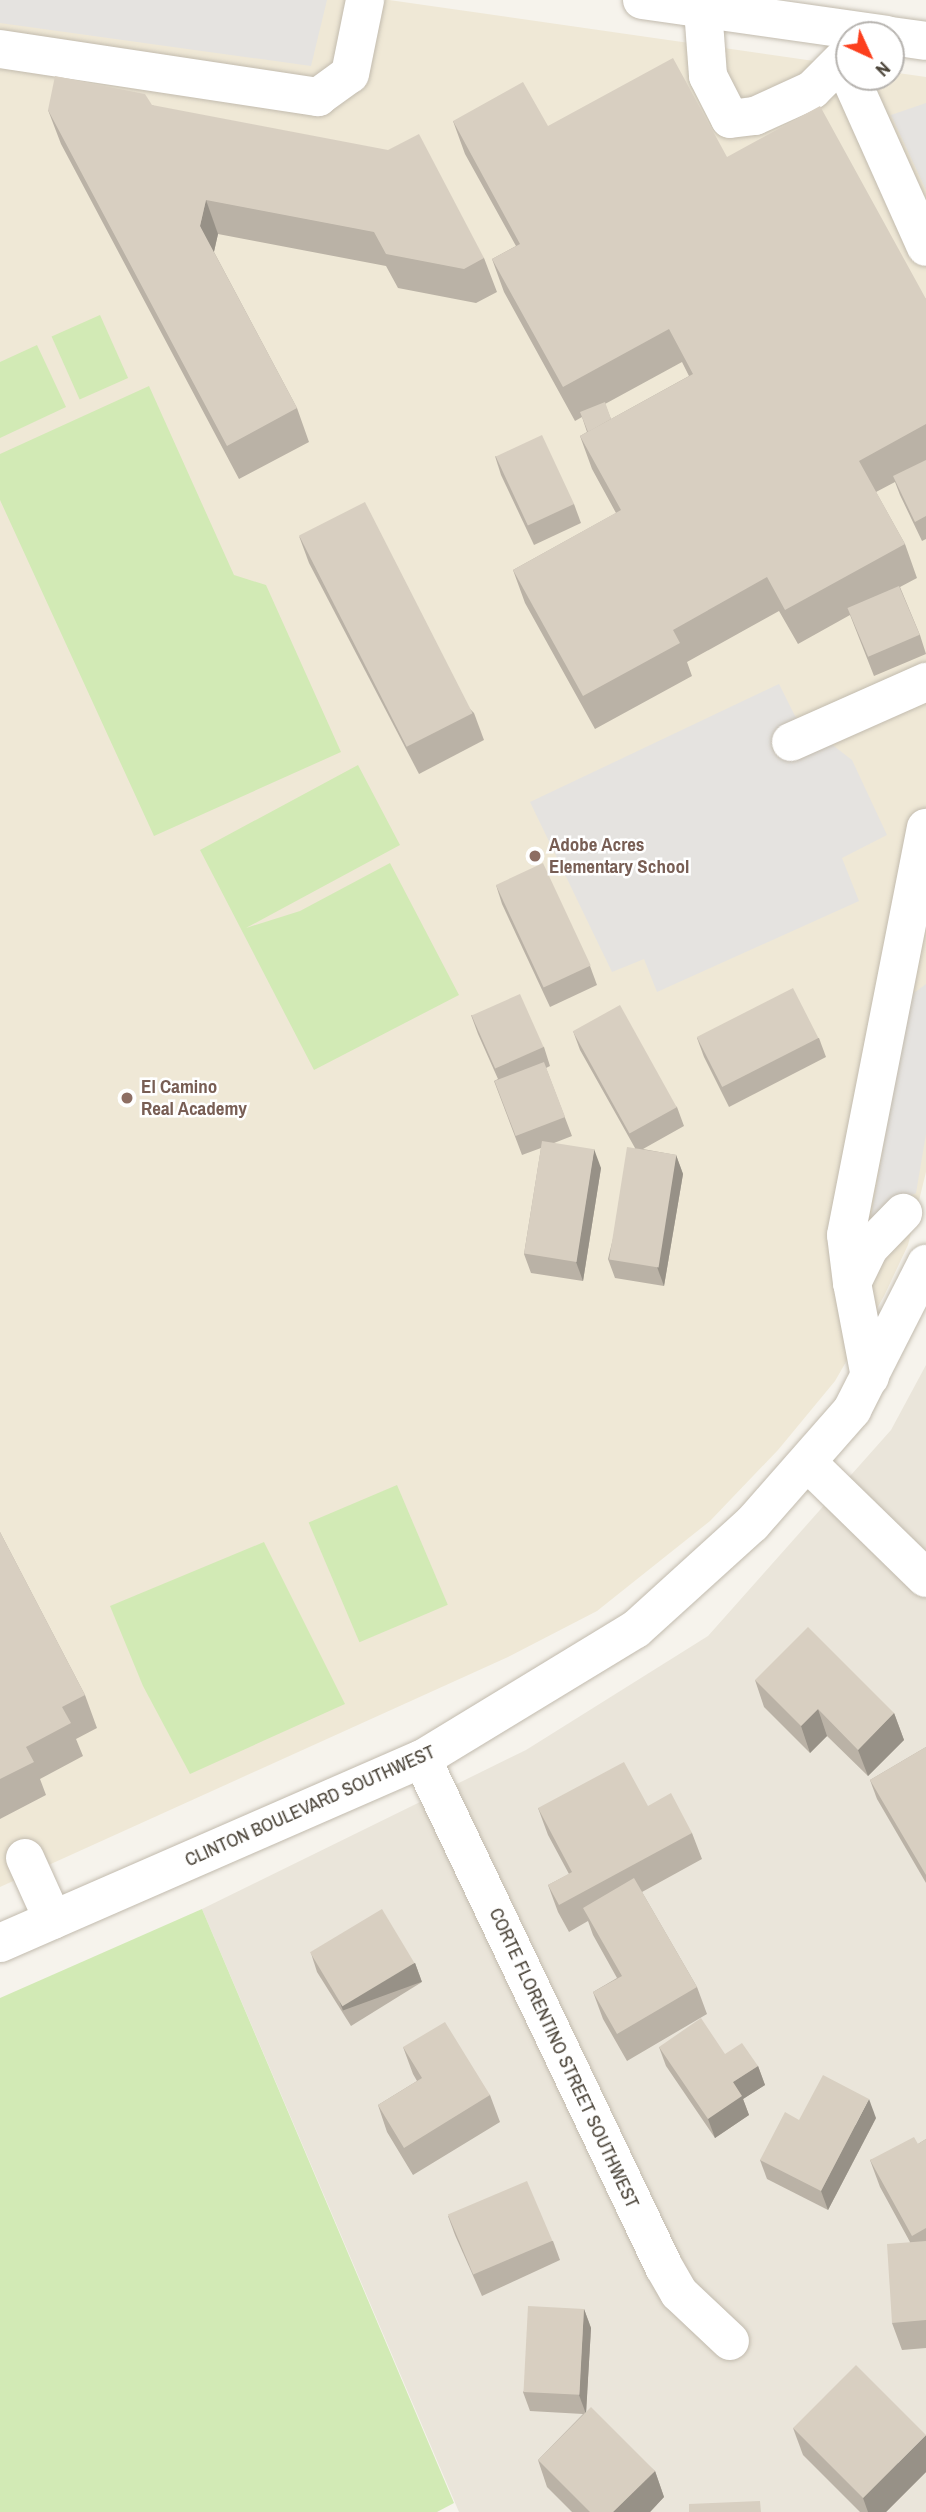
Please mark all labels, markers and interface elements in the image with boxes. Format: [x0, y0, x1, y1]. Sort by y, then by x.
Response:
north arrow [835, 21, 905, 91]
text: N [870, 56, 897, 83]
place label: Adobe Acres Elementary School [549, 834, 689, 878]
marker: Adobe Acres Elementary School [527, 848, 543, 864]
place label: El Camino Real Academy [141, 1076, 248, 1120]
marker: El Camino Real Academy [119, 1090, 135, 1106]
street label: CLINTON BOULEVARD SOUTHWEST [181, 1740, 439, 1872]
street label: CORTE FLORENTINO STREET SOUTHWEST [484, 1904, 644, 2212]

